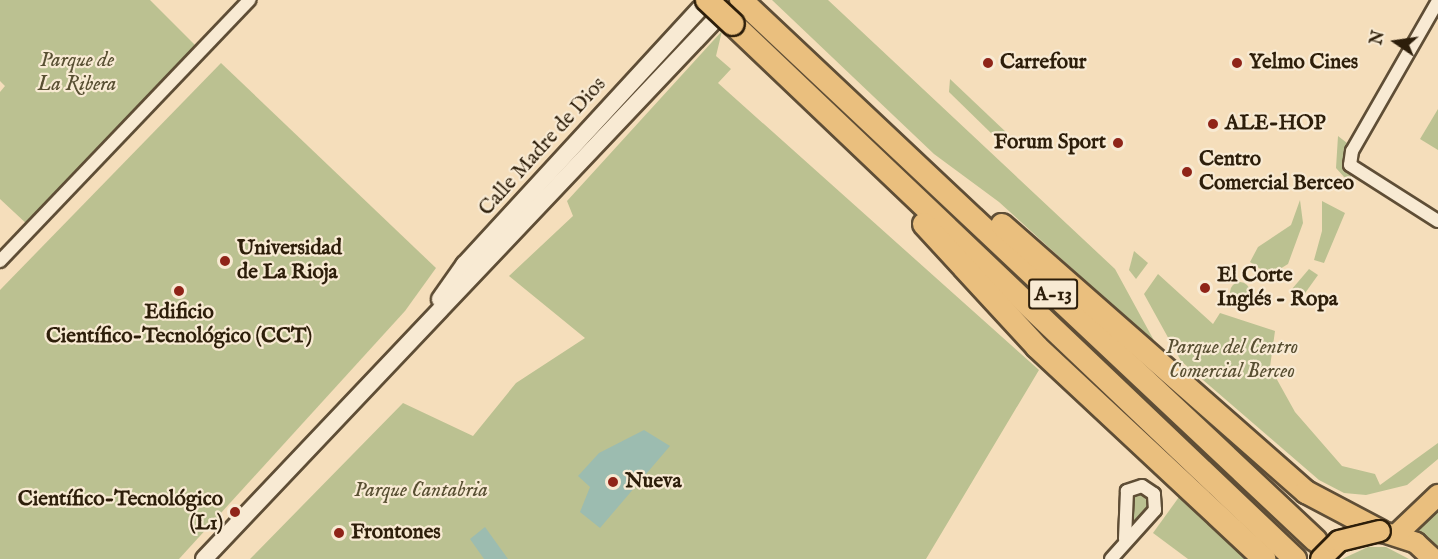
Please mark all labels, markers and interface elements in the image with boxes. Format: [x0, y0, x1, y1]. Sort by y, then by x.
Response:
north arrow [1366, 12, 1426, 72]
text: N [1367, 29, 1390, 47]
park label: Parque de La Ribera [38, 48, 116, 98]
place label: Carrefour [1000, 50, 1086, 76]
place label: Yelmo Cines [1249, 50, 1358, 76]
marker: Carrefour [981, 56, 995, 70]
marker: Yelmo Cines [1230, 56, 1244, 70]
street label: Calle Madre de Dios [474, 72, 612, 222]
place label: ALE-HOP [1225, 111, 1326, 137]
marker: ALE-HOP [1206, 117, 1220, 131]
place label: Forum Sport [994, 130, 1106, 156]
marker: Forum Sport [1111, 136, 1125, 150]
place label: Centro Comercial Berceo [1199, 147, 1354, 197]
marker: Centro Comercial Berceo [1180, 165, 1194, 179]
place label: Universidad de La Rioja [237, 236, 342, 286]
marker: Universidad de La Rioja [218, 254, 232, 268]
place label: El Corte Inglés - Ropa [1217, 263, 1338, 313]
road number: A-13 [1028, 277, 1078, 311]
marker: El Corte Inglés - Ropa [1198, 281, 1212, 295]
marker: Edificio Científico-Tecnológico (CCT) [172, 284, 186, 298]
place label: Edificio Científico-Tecnológico (CCT) [46, 300, 312, 350]
park label: Parque del Centro Comercial Berceo [1166, 335, 1298, 385]
place label: Nueva [625, 469, 681, 495]
marker: Nueva [606, 475, 620, 489]
park label: Parque Cantabria [354, 478, 488, 504]
place label: Científico-Tecnológico (L1) [18, 487, 223, 537]
marker: Científico-Tecnológico (L1) [228, 505, 242, 519]
place label: Frontones [351, 520, 441, 546]
marker: Frontones [332, 526, 346, 540]

